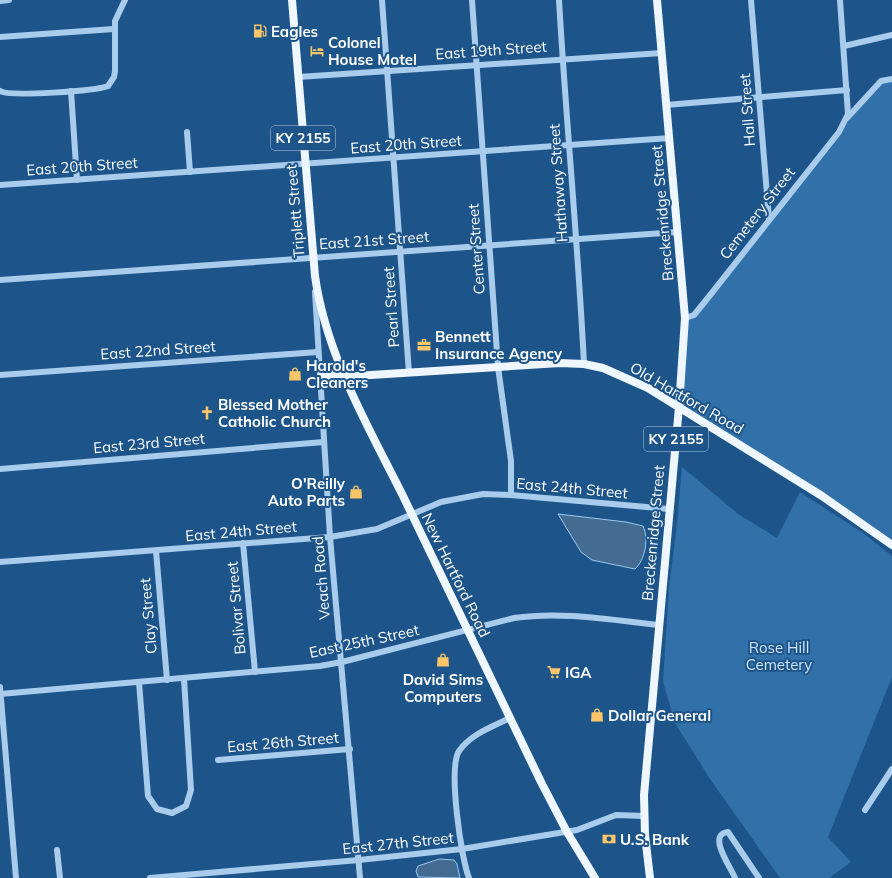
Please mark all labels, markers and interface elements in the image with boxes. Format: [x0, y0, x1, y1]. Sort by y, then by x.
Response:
place label: Eagles [271, 22, 318, 41]
fuel station icon: Eagles [252, 23, 268, 39]
place label: Colonel House Motel [328, 33, 417, 69]
street label: East 19th Street [435, 37, 547, 63]
hotel icon: Colonel House Motel [309, 43, 325, 59]
street label: Hall Street [735, 73, 759, 147]
street label: Hathaway Street [544, 123, 572, 243]
road number: KY 2155 [271, 126, 335, 150]
street label: East 20th Street [350, 131, 462, 157]
street label: Breckenridge Street [647, 144, 677, 282]
street label: East 20th Street [26, 153, 138, 179]
street label: Cemetery Street [715, 163, 799, 263]
street label: Triplett Street [281, 164, 309, 258]
street label: Center Street [463, 203, 489, 295]
street label: East 21st Street [318, 227, 430, 253]
street label: Pearl Street [379, 266, 403, 348]
place label: Bennett Insurance Agency [435, 327, 563, 363]
street label: East 22nd Street [100, 336, 216, 364]
office icon: Bennett Insurance Agency [416, 337, 432, 353]
place label: Harold's Cleaners [306, 356, 368, 392]
street label: Old Hartford Road [627, 358, 747, 438]
shop icon: Harold's Cleaners [287, 366, 303, 382]
place label: Blessed Mother Catholic Church [218, 395, 331, 431]
church icon: Blessed Mother Catholic Church [199, 405, 215, 421]
road number: KY 2155 [644, 427, 708, 451]
street label: East 23rd Street [92, 429, 206, 457]
street label: Breckenridge Street [638, 464, 668, 602]
place label: O'Reilly Auto Parts [268, 474, 346, 510]
street label: East 24th Street [516, 474, 628, 502]
shop icon: O'Reilly Auto Parts [348, 484, 364, 500]
street label: New Hartford Road [418, 510, 494, 640]
street label: East 24th Street [185, 517, 297, 545]
street label: Veach Road [308, 536, 334, 620]
street label: Bolivar Street [222, 561, 250, 655]
street label: Clay Street [135, 577, 161, 655]
street label: East 25th Street [307, 620, 421, 662]
park label: Rose Hill Cemetery [746, 638, 812, 674]
shop icon: David Sims Computers [435, 652, 451, 668]
place label: IGA [565, 663, 592, 682]
supermarket icon: IGA [546, 664, 562, 680]
place label: David Sims Computers [403, 670, 483, 706]
place label: Dollar General [608, 706, 711, 725]
shop icon: Dollar General [589, 707, 605, 723]
street label: East 26th Street [227, 728, 339, 756]
street label: East 27th Street [341, 828, 455, 858]
place label: U.S. Bank [620, 830, 690, 849]
bank icon: U.S. Bank [601, 831, 617, 847]

